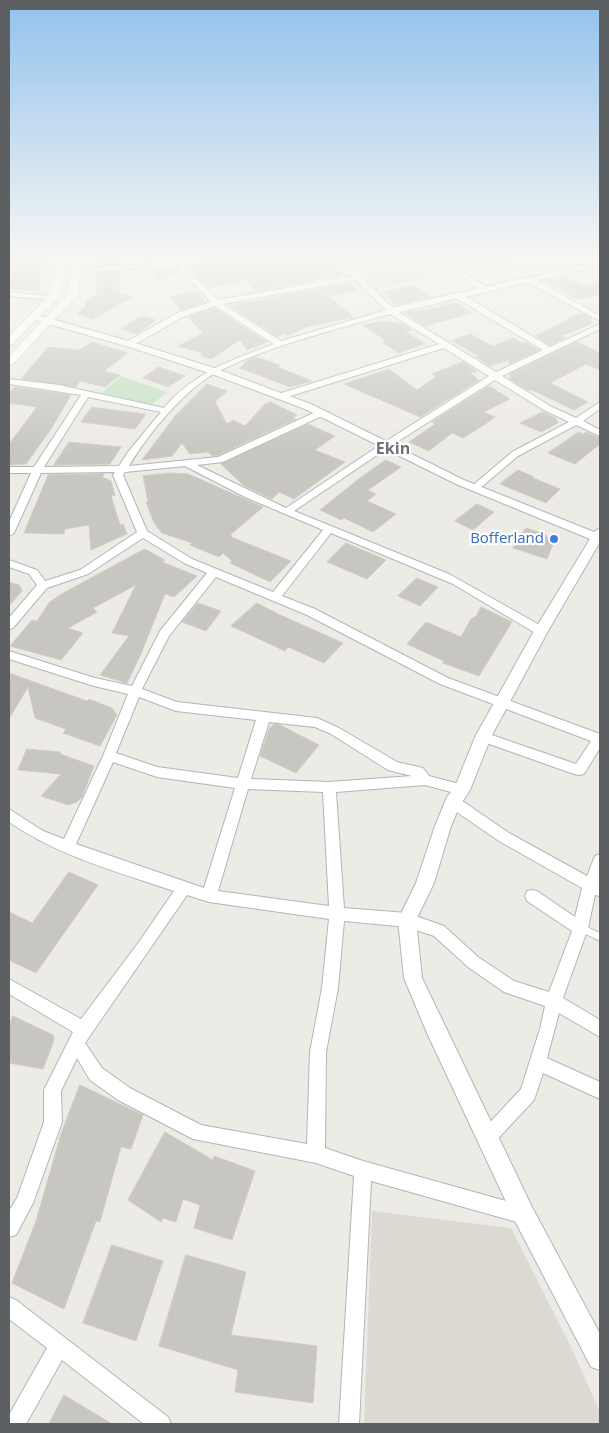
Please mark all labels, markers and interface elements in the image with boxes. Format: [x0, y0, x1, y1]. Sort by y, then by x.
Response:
district label: Ekin [376, 439, 410, 459]
place label: Bofferland [470, 530, 544, 548]
marker: Bofferland [548, 533, 560, 545]

